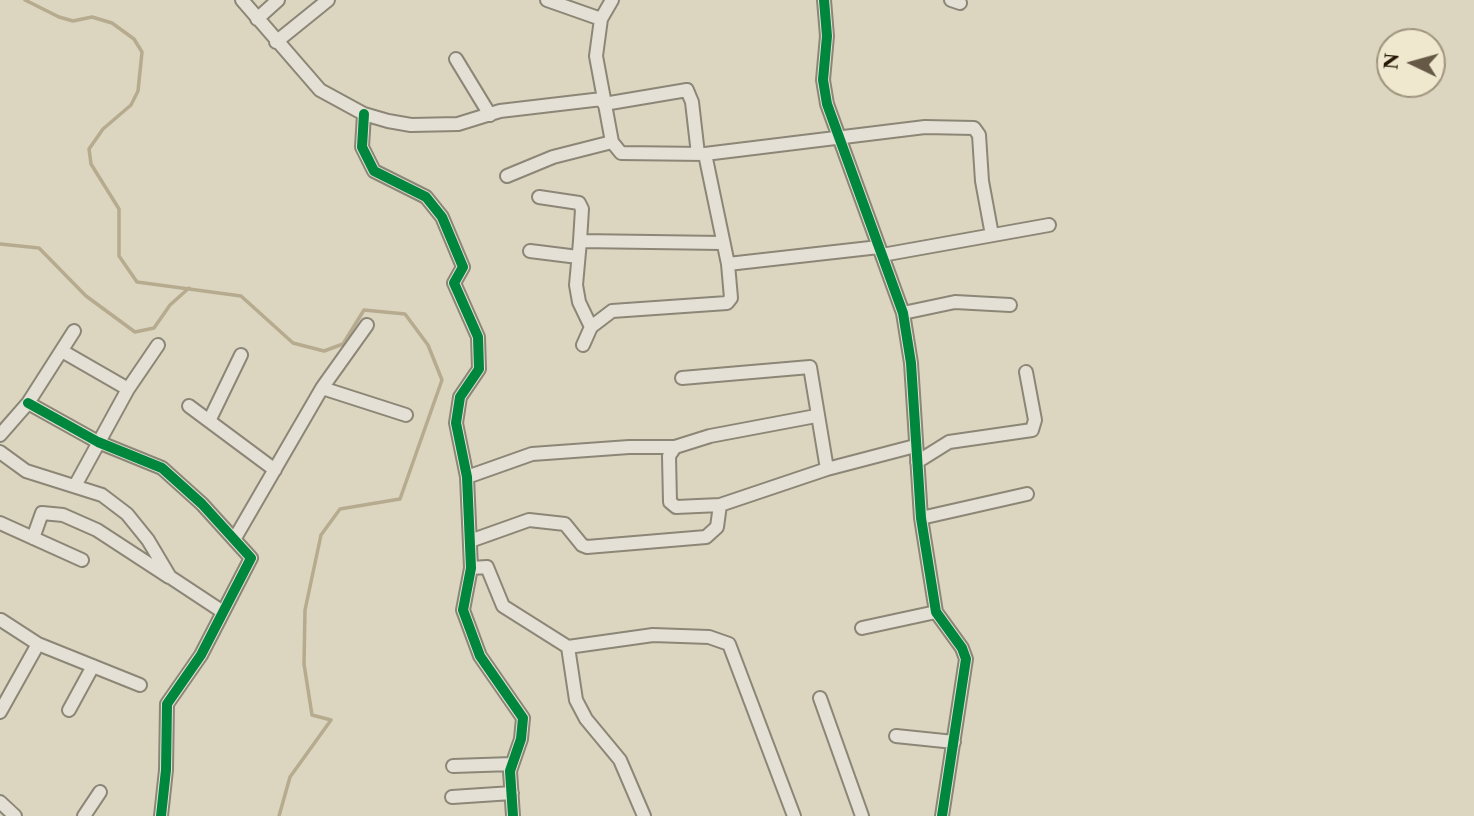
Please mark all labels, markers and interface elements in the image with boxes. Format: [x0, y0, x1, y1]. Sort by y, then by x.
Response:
north arrow [1376, 28, 1446, 98]
text: N [1379, 52, 1404, 71]

